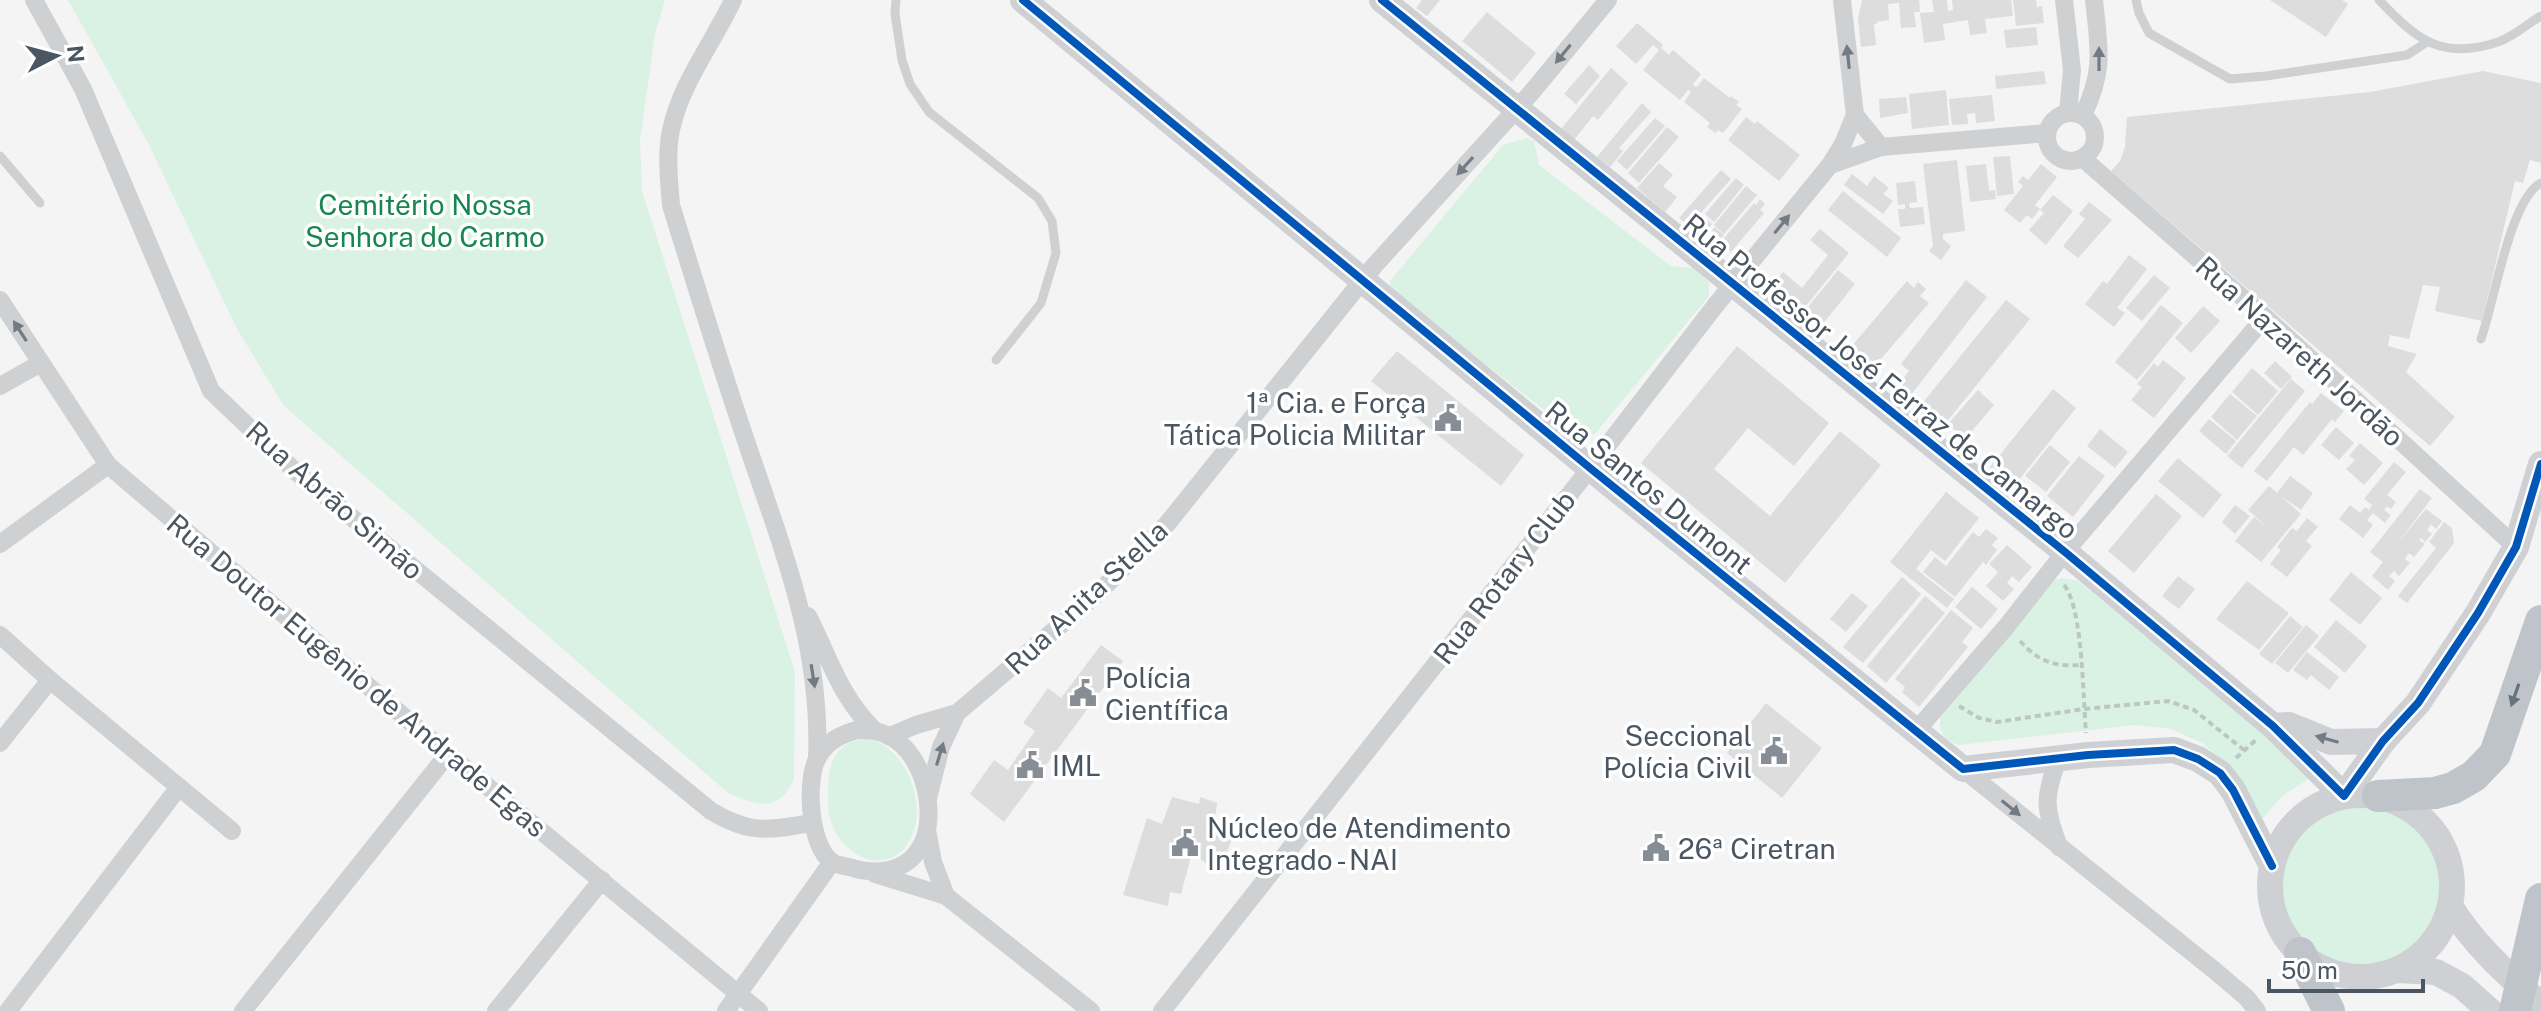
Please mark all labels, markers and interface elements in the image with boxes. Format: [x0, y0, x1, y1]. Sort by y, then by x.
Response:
north arrow [16, 16, 96, 96]
text: N [62, 44, 90, 64]
one-way arrow [1555, 44, 1572, 64]
one-way arrow [1842, 44, 1855, 69]
one-way arrow [2093, 46, 2105, 71]
one-way arrow [1457, 155, 1474, 175]
park label: Cemitério Nossa Senhora do Carmo [305, 188, 545, 253]
street label: Rua Professor José Ferraz de Camargo [1677, 206, 2085, 546]
one-way arrow [1773, 214, 1789, 234]
street label: Rua Nazareth Jordão [2189, 249, 2411, 453]
one-way arrow [13, 321, 28, 342]
place label: 1ª Cia. e Força Tática Policia Militar [1164, 386, 1426, 451]
street label: Rua Santos Dumont [1539, 393, 1759, 581]
public building icon: 1ª Cia. e Força Tática Policia Militar [1433, 403, 1463, 433]
street label: Rua Abrão Simão [240, 414, 430, 586]
street label: Rua Rotary Club [1426, 484, 1582, 670]
street label: Rua Doutor Eugênio de Andrade Egas [161, 506, 553, 844]
street label: Rua Anita Stella [998, 513, 1174, 681]
place label: Polícia Científica [1105, 661, 1229, 726]
one-way arrow [807, 664, 820, 689]
public building icon: Polícia Científica [1068, 678, 1098, 708]
one-way arrow [2509, 683, 2521, 707]
place label: Seccional Polícia Civil [1603, 719, 1752, 784]
one-way arrow [2315, 732, 2339, 745]
public building icon: Seccional Polícia Civil [1759, 736, 1789, 766]
one-way arrow [934, 742, 947, 766]
place label: IML [1052, 749, 1101, 782]
public building icon: IML [1015, 750, 1045, 780]
one-way arrow [2001, 799, 2021, 816]
place label: Núcleo de Atendimento Integrado - NAI [1207, 811, 1511, 876]
public building icon: Núcleo de Atendimento Integrado - NAI [1170, 828, 1200, 858]
place label: 26ª Ciretran [1678, 832, 1836, 865]
public building icon: 26ª Ciretran [1641, 833, 1671, 863]
scale bar [2269, 943, 2423, 993]
text: 50 m [2281, 956, 2338, 984]

